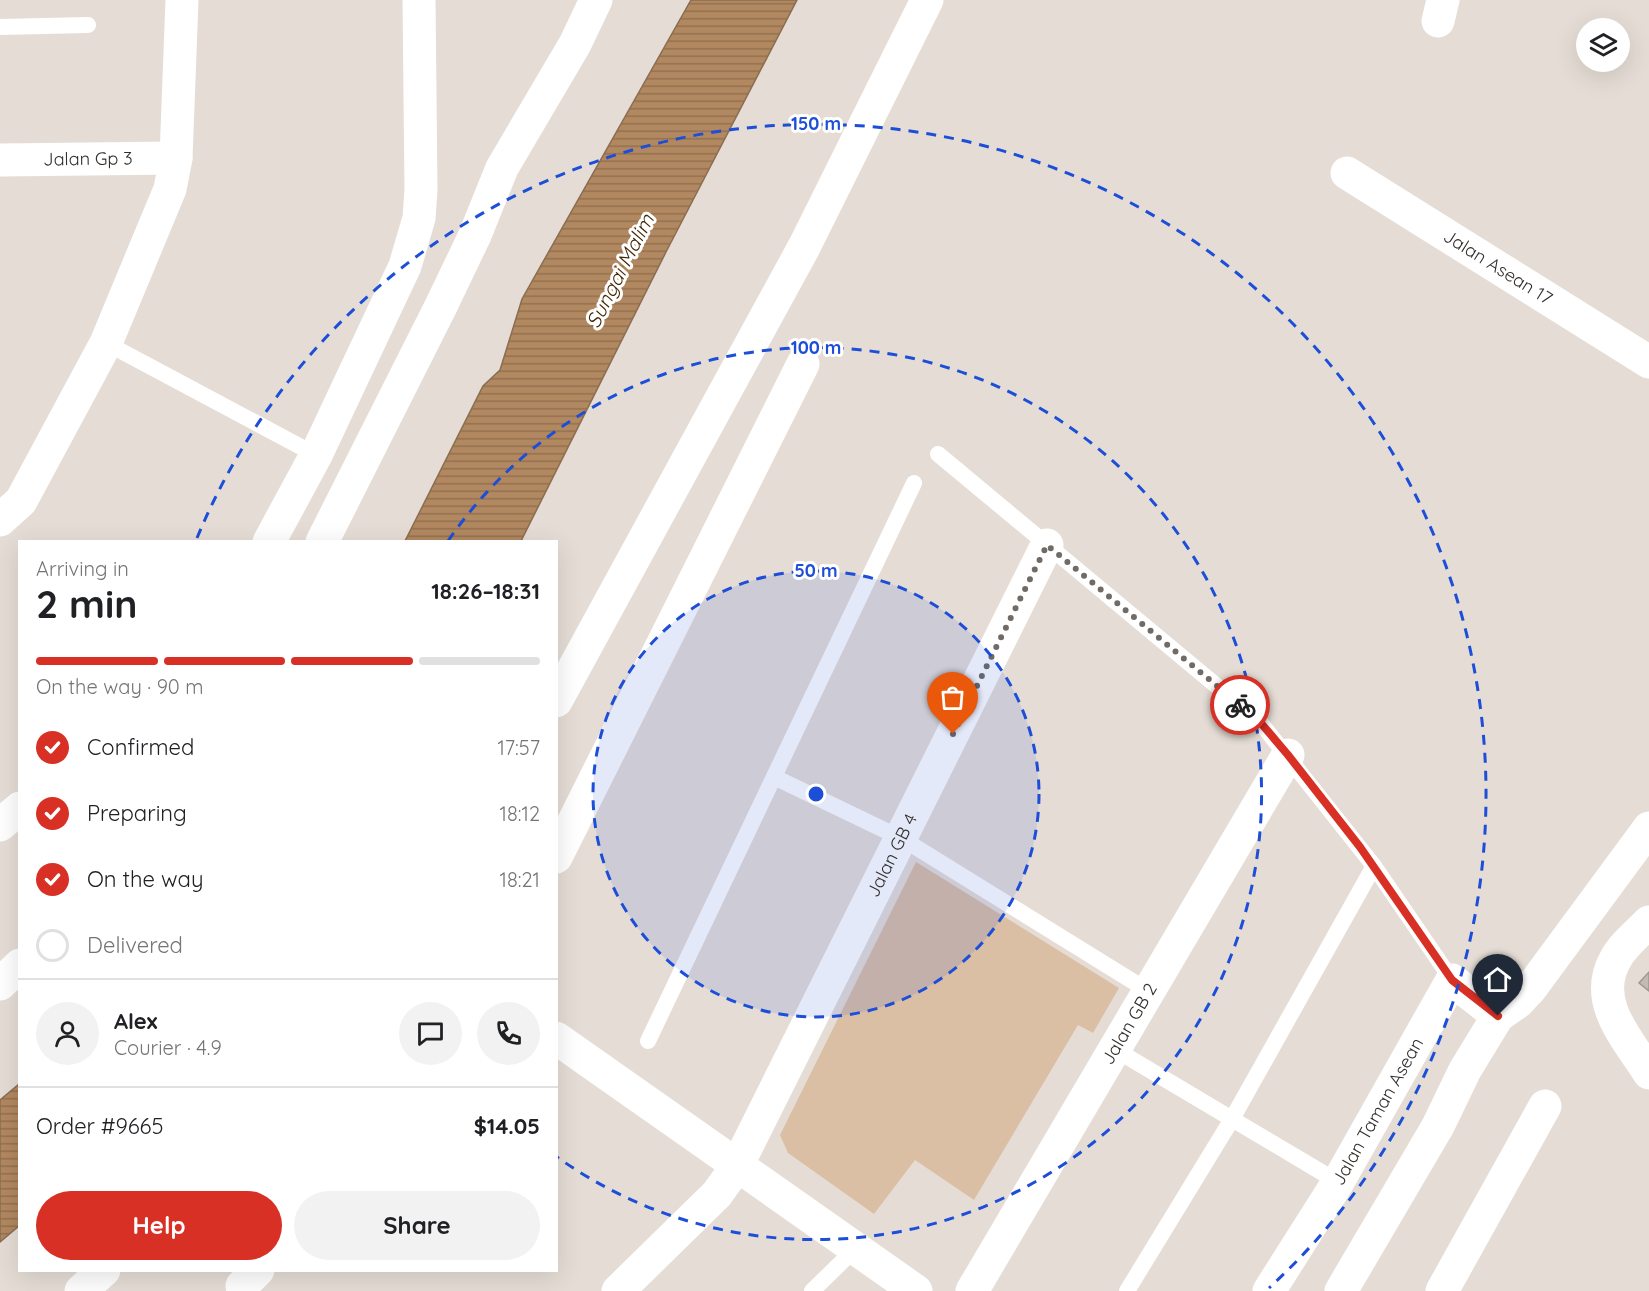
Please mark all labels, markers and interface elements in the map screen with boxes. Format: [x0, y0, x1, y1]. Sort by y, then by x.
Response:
map controls [1576, 18, 1630, 72]
button: layers [1576, 18, 1630, 72]
text: 150 m [791, 112, 841, 135]
street label: Jalan Gp 3 [43, 146, 133, 171]
water label: Sungai Malim [580, 209, 659, 332]
street label: Jalan Asean 17 [1439, 224, 1557, 310]
text: 100 m [791, 336, 841, 359]
text: Arriving in [36, 556, 129, 581]
text: 50 m [794, 559, 838, 582]
text: 18:26–18:31 [431, 577, 540, 605]
text: 2 min [36, 579, 138, 628]
pin [927, 672, 978, 734]
text: On the way · 90 m [36, 674, 203, 699]
courier [1210, 675, 1270, 735]
icon: bag [936, 681, 969, 714]
icon: bike [1224, 689, 1257, 722]
icon: check [36, 731, 69, 764]
text: Confirmed [87, 733, 194, 761]
text: 17:57 [497, 735, 540, 760]
centre of rings [806, 784, 826, 804]
icon: check [36, 797, 69, 830]
text: Preparing [87, 799, 187, 827]
text: 18:12 [500, 801, 540, 826]
street label: Jalan GB 4 [861, 810, 922, 901]
icon: check [36, 863, 69, 896]
text: On the way [87, 865, 203, 893]
text: 18:21 [500, 867, 540, 892]
text: Delivered [87, 931, 183, 959]
pin [1472, 954, 1523, 1016]
icon: home [1481, 963, 1514, 996]
street label: Jalan GB 2 [1096, 979, 1162, 1069]
button: person [36, 1002, 99, 1065]
button: chat [399, 1002, 462, 1065]
button: phone [477, 1002, 540, 1065]
text: Alex [114, 1007, 157, 1035]
street label: Jalan Taman Asean [1327, 1033, 1428, 1189]
text: Courier · 4.9 [114, 1035, 222, 1060]
text: Order #9665 [36, 1112, 163, 1140]
text: $14.05 [474, 1112, 540, 1140]
button: Help [36, 1191, 282, 1260]
button: Share [294, 1191, 540, 1260]

